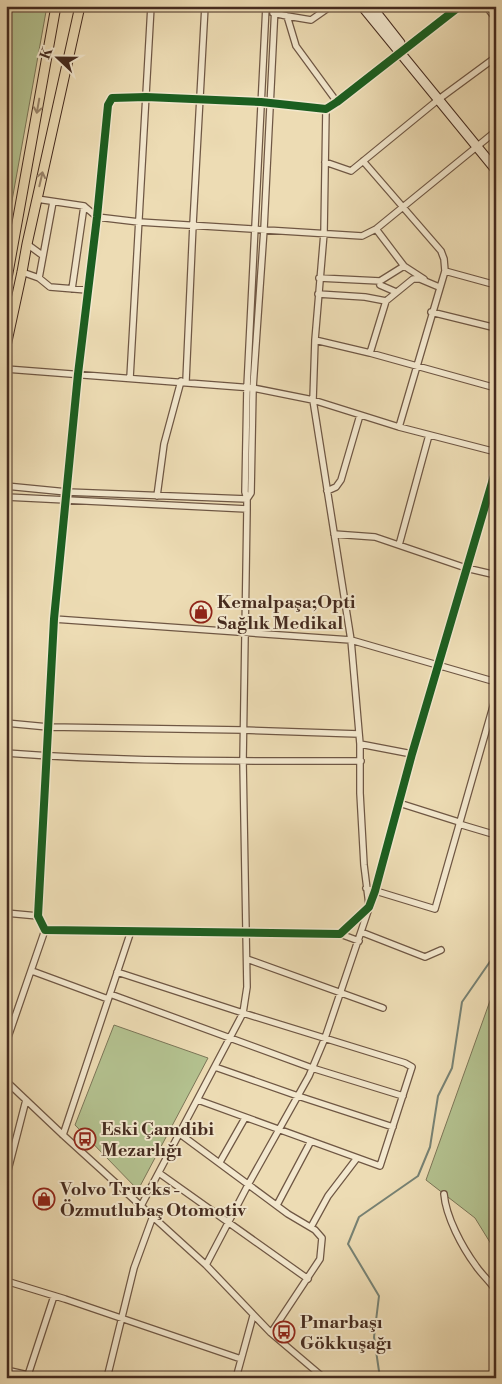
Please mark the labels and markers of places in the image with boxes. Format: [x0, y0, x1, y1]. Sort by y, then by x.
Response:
place label: Kemalpaşa;Opti Sağlık Medikal [217, 591, 356, 635]
shop icon: Kemalpaşa;Opti Sağlık Medikal [189, 600, 213, 624]
place label: Eski Çamdibi Mezarlığı [101, 1118, 214, 1162]
bus stop icon: Eski Çamdibi Mezarlığı [73, 1127, 97, 1151]
place label: Volvo Trucks - Özmutlubaş Otomotiv [59, 1178, 247, 1222]
shop icon: Volvo Trucks - Özmutlubaş Otomotiv [32, 1187, 56, 1211]
place label: Pınarbaşı Gökkuşağı [300, 1311, 392, 1355]
bus stop icon: Pınarbaşı Gökkuşağı [272, 1320, 296, 1344]

